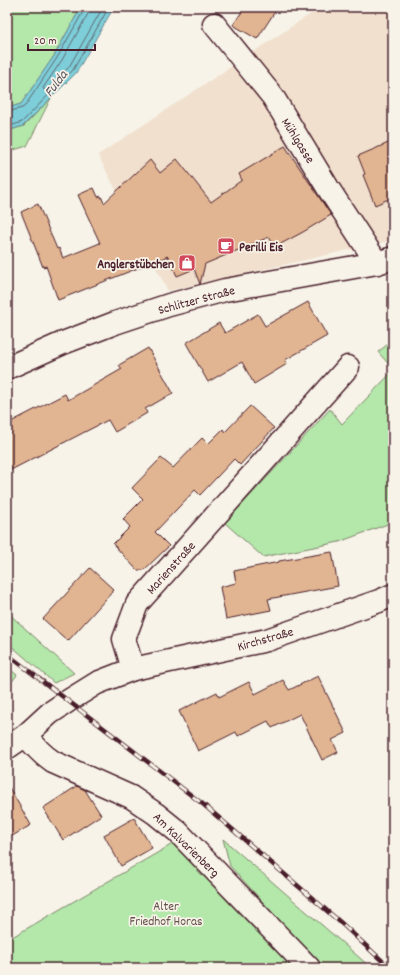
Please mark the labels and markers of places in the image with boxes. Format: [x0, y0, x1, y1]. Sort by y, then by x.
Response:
cafe icon: Perilli Eis [216, 236, 236, 256]
place label: Perilli Eis [239, 239, 284, 258]
shop icon: Anglerstübchen [177, 253, 197, 273]
place label: Anglerstübchen [97, 256, 174, 275]

